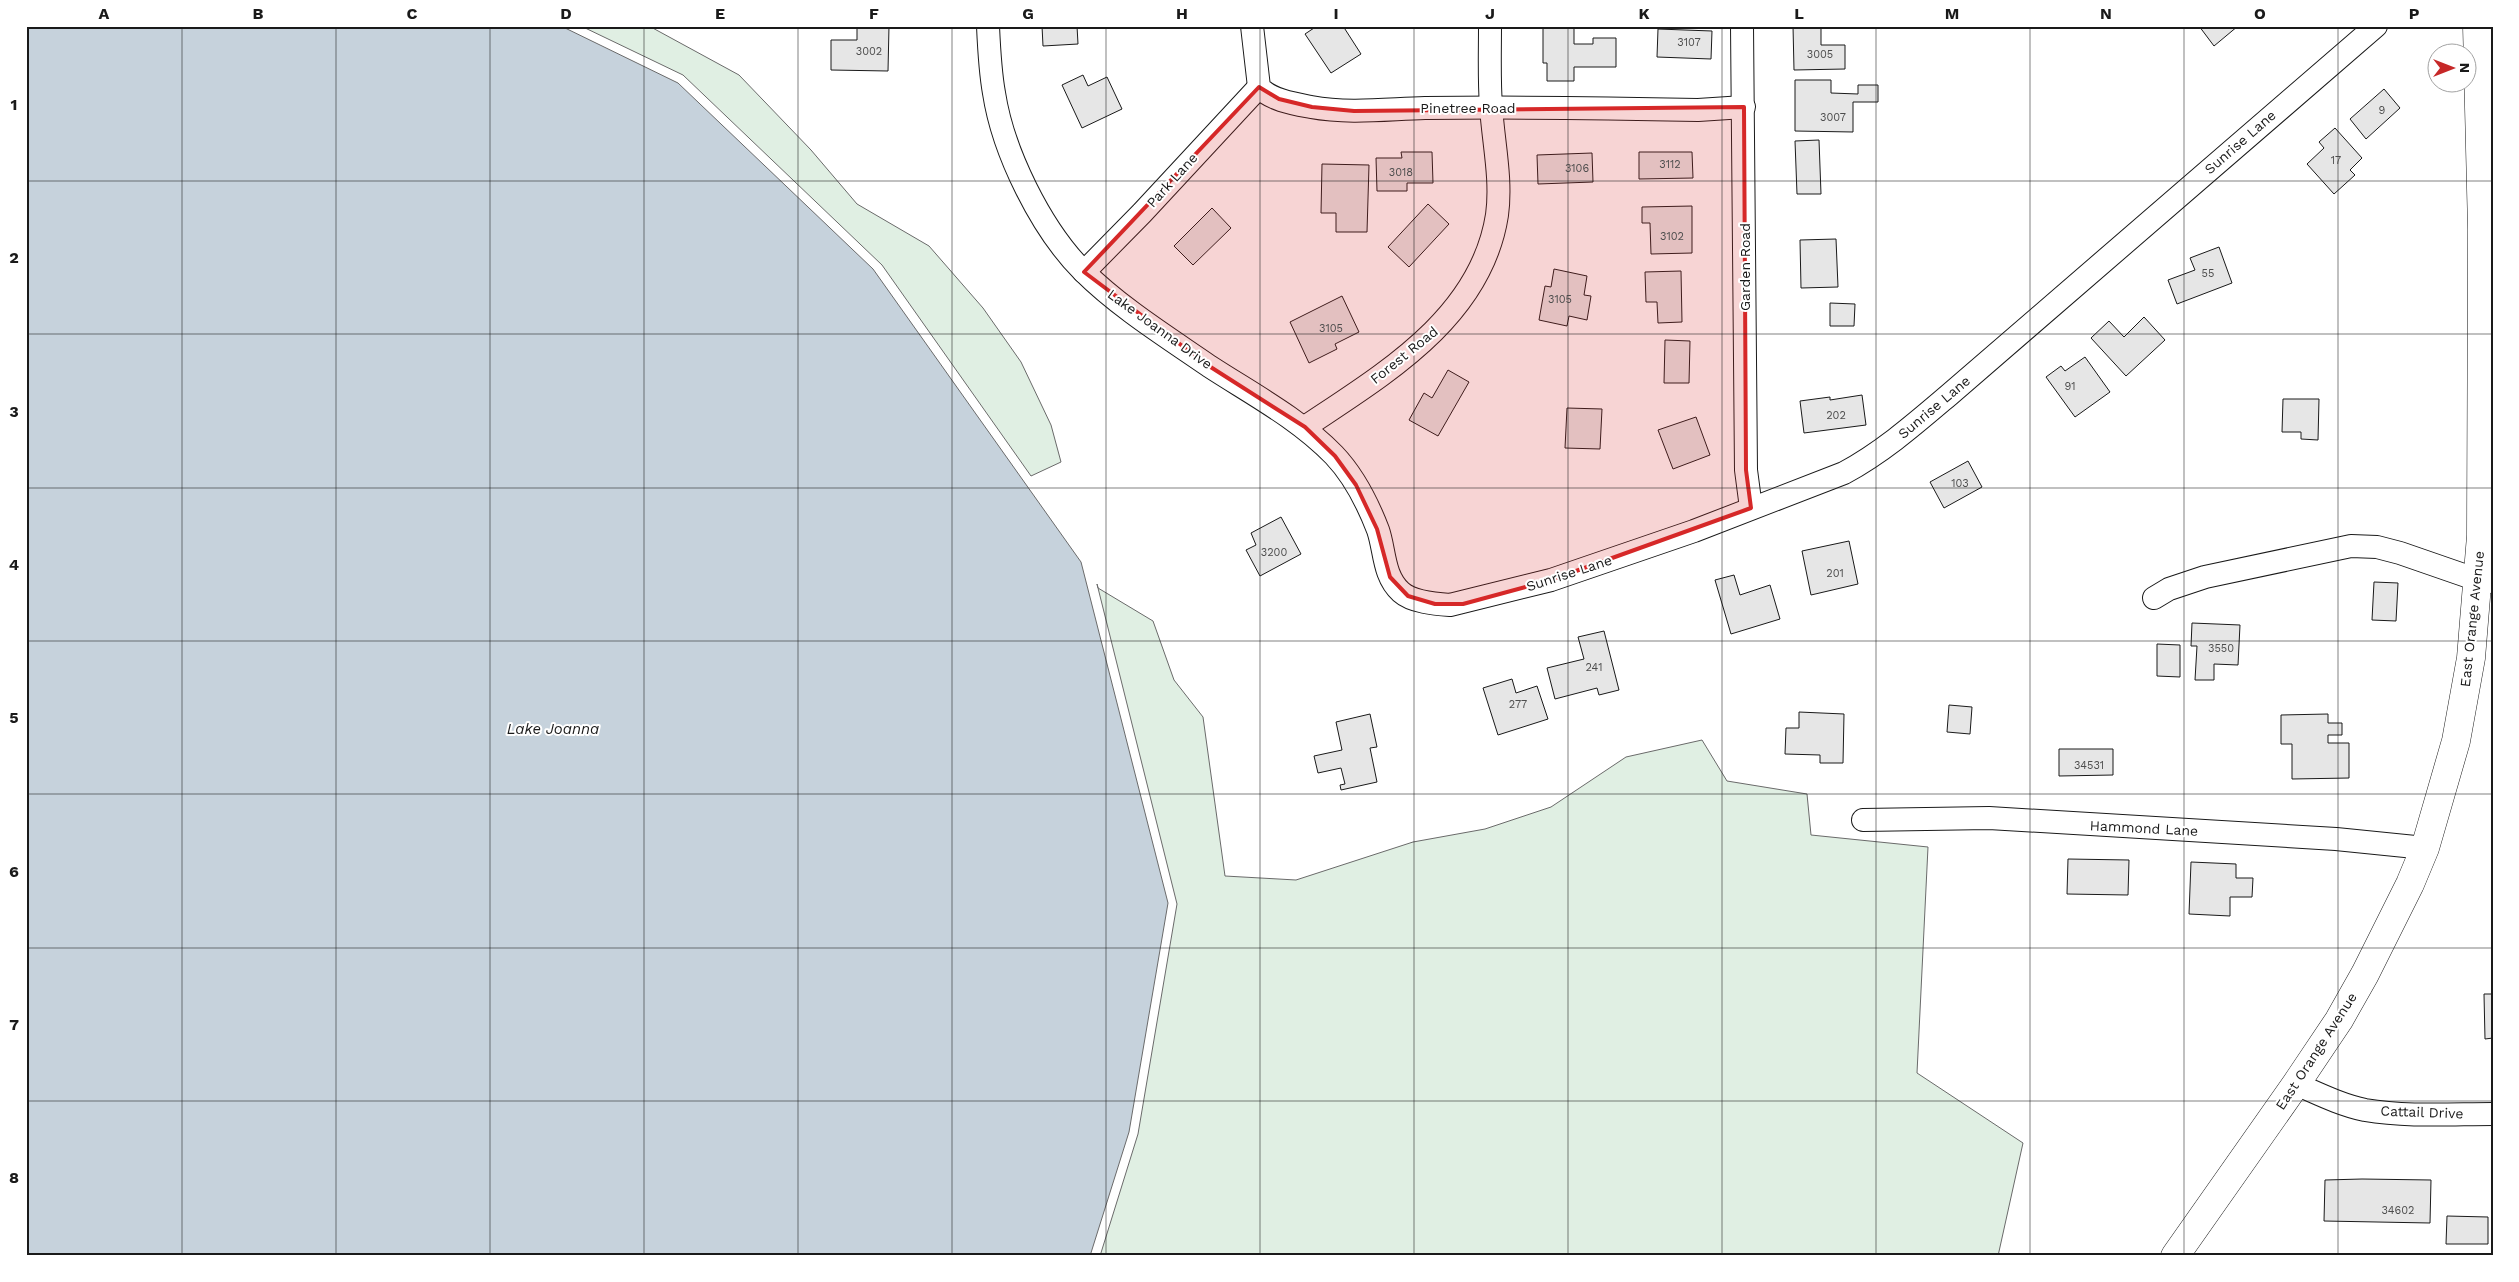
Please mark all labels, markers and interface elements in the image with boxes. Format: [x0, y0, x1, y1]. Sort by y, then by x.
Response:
text: A [99, 4, 110, 23]
text: B [253, 4, 264, 23]
text: C [407, 4, 418, 23]
text: D [560, 4, 572, 23]
text: E [715, 4, 725, 23]
text: F [869, 4, 879, 23]
text: G [1022, 4, 1034, 23]
text: H [1176, 4, 1188, 23]
text: I [1333, 4, 1339, 23]
text: J [1485, 4, 1495, 23]
text: K [1638, 4, 1650, 23]
text: L [1794, 4, 1804, 23]
text: M [1945, 4, 1959, 23]
text: N [2100, 4, 2112, 23]
text: O [2254, 4, 2266, 23]
text: P [2409, 4, 2420, 23]
house number: 3107 [1677, 36, 1701, 49]
north arrow [2426, 42, 2476, 92]
house number: 3002 [856, 45, 882, 58]
house number: 3005 [1807, 48, 1833, 61]
text: N [2457, 63, 2473, 73]
text: 1 [11, 95, 17, 114]
street label: Pinetree Road [1420, 100, 1516, 116]
house number: 9 [2379, 104, 2386, 117]
street label: Sunrise Lane [2201, 107, 2279, 177]
house number: 3007 [1820, 111, 1846, 124]
street label: Park Lane [1143, 150, 1201, 210]
house number: 17 [2331, 154, 2341, 167]
house number: 3112 [1659, 158, 1681, 171]
house number: 3106 [1565, 162, 1589, 175]
house number: 3018 [1389, 166, 1413, 179]
street label: Garden Road [1737, 223, 1753, 311]
house number: 3102 [1660, 230, 1684, 243]
text: 2 [9, 248, 19, 267]
house number: 55 [2202, 267, 2214, 280]
street label: Lake Joanna Drive [1105, 286, 1215, 372]
house number: 3105 [1548, 293, 1572, 306]
house number: 3105 [1319, 322, 1343, 335]
street label: Forest Road [1367, 323, 1441, 387]
street label: Sunrise Lane [1895, 372, 1973, 442]
house number: 91 [2064, 380, 2076, 393]
text: 3 [9, 402, 19, 421]
house number: 202 [1826, 409, 1846, 422]
house number: 103 [1951, 477, 1969, 490]
house number: 3200 [1261, 546, 1287, 559]
street label: East Orange Avenue [2457, 550, 2487, 688]
street label: Sunrise Lane [1524, 552, 1614, 594]
text: 4 [9, 555, 19, 574]
house number: 201 [1826, 567, 1844, 580]
house number: 3550 [2208, 642, 2234, 655]
house number: 241 [1586, 661, 1602, 674]
house number: 277 [1509, 698, 1527, 711]
text: 5 [9, 708, 19, 727]
water label: Lake Joanna [507, 720, 599, 738]
house number: 34531 [2074, 759, 2104, 772]
street label: Hammond Lane [2089, 817, 2199, 839]
text: 6 [9, 862, 19, 881]
street label: East Orange Avenue [2272, 989, 2360, 1113]
text: 7 [9, 1015, 19, 1034]
street label: Cattail Drive [2380, 1103, 2464, 1121]
text: 8 [9, 1168, 19, 1187]
house number: 34602 [2381, 1204, 2415, 1217]

